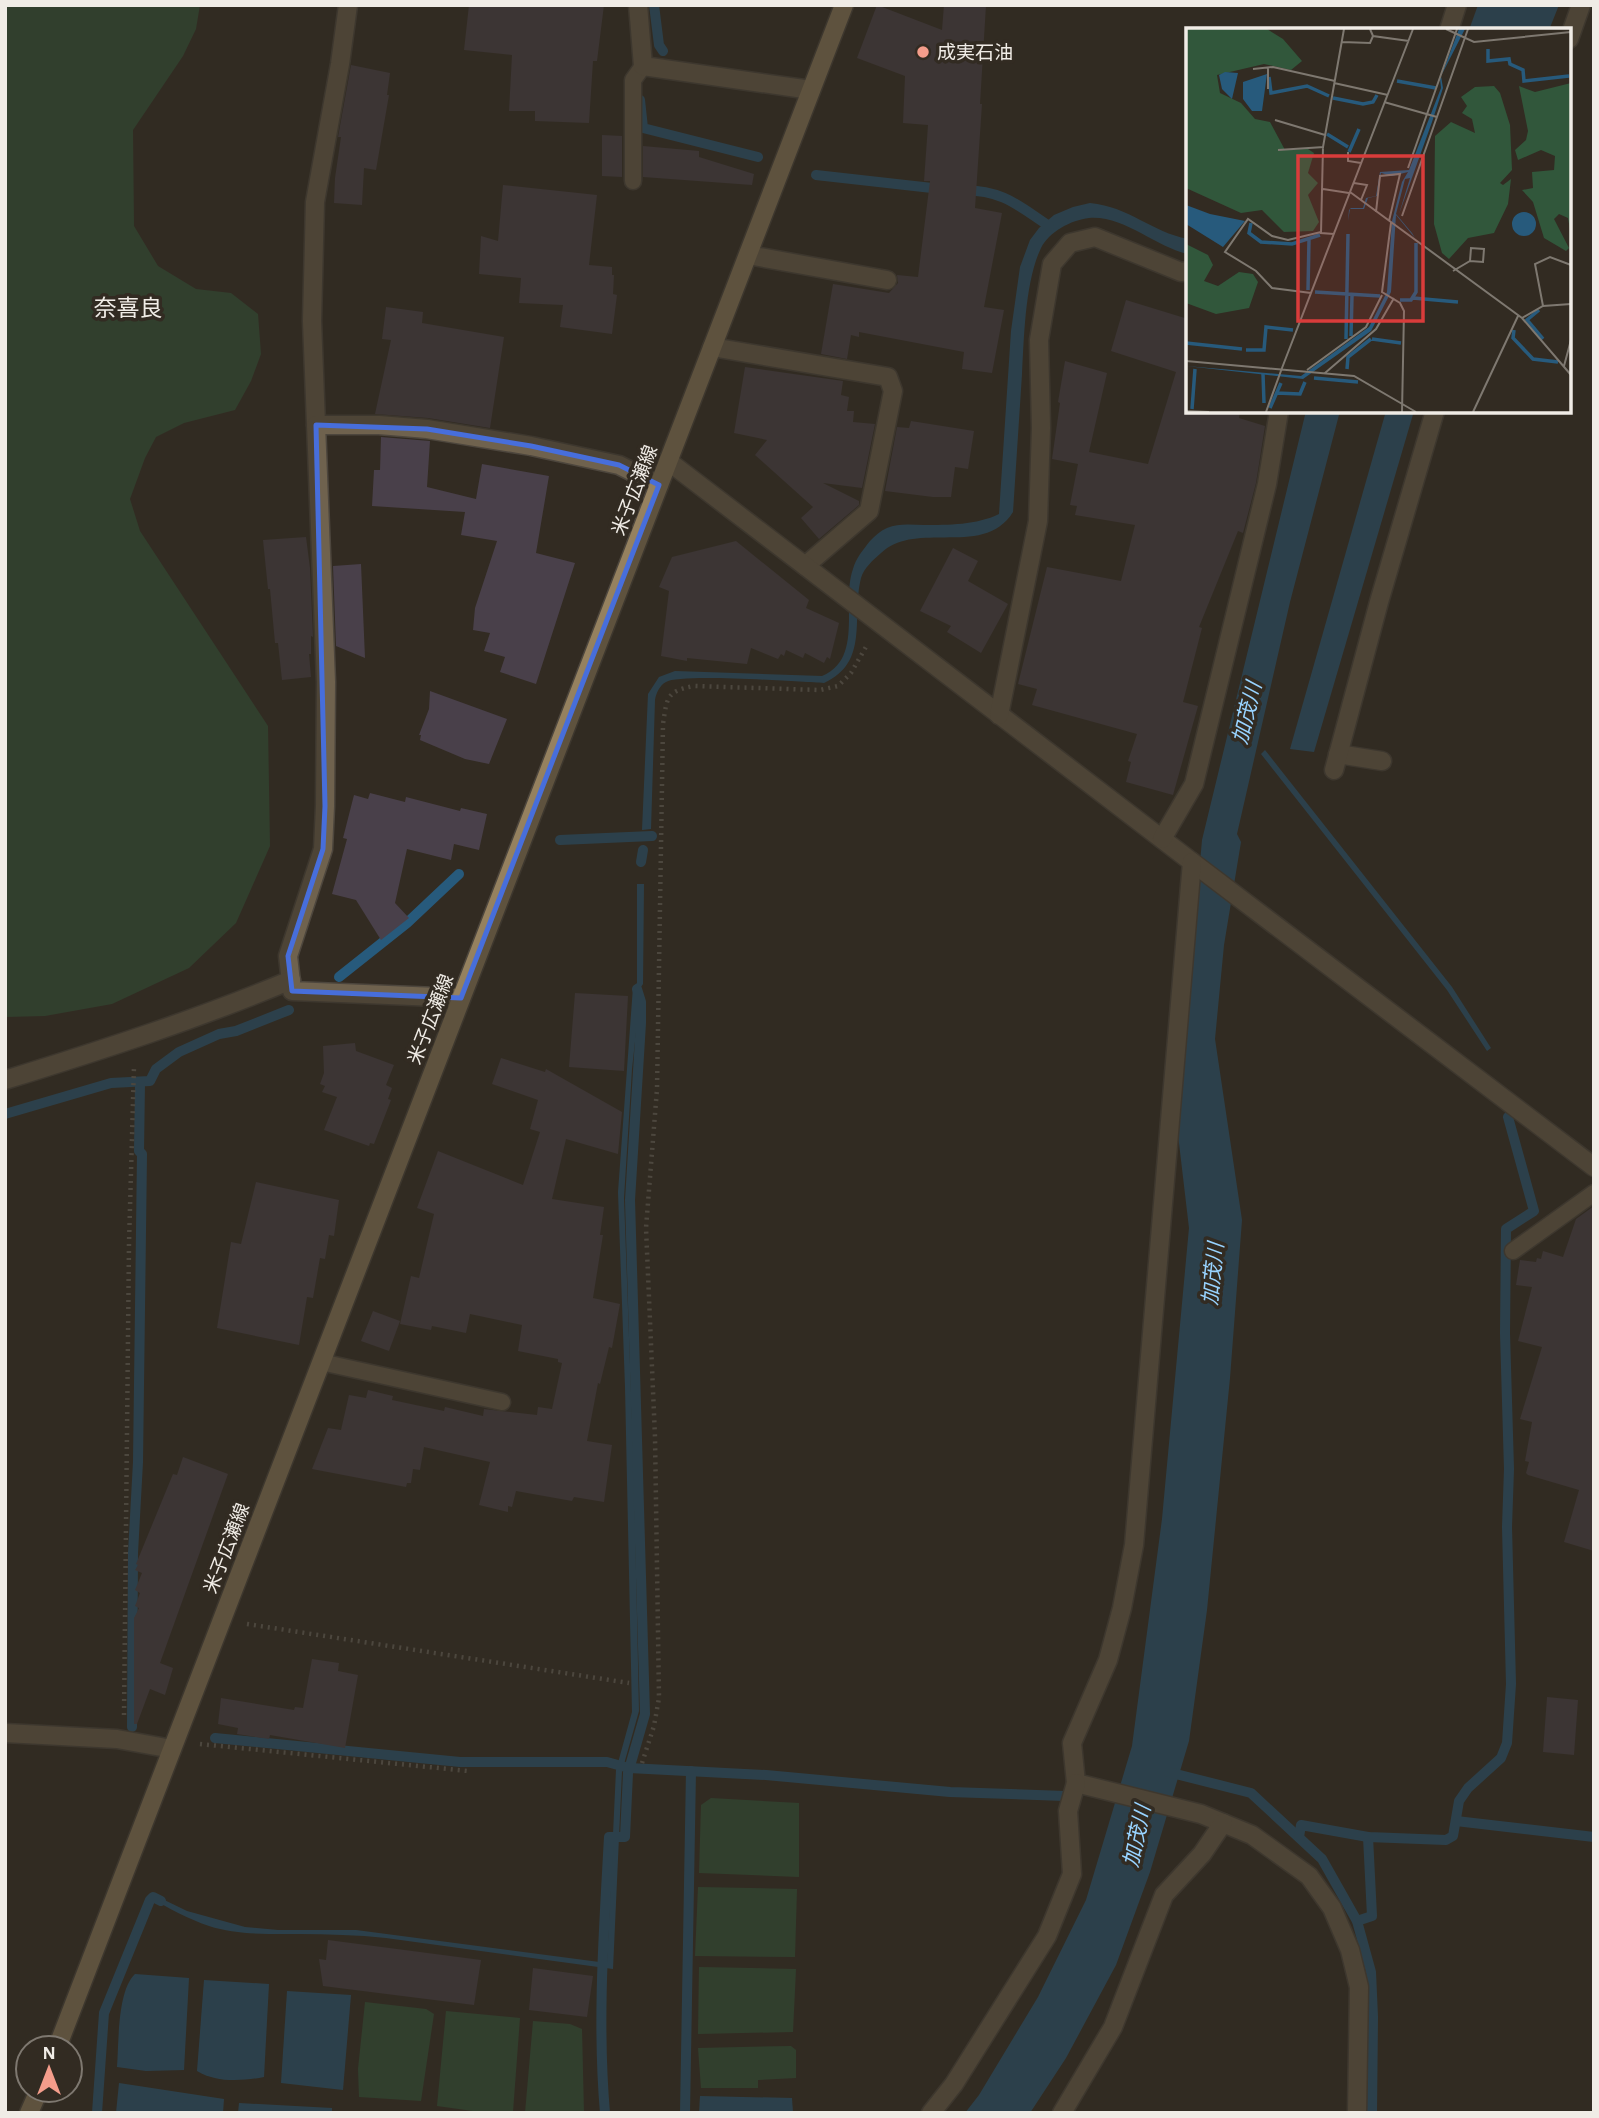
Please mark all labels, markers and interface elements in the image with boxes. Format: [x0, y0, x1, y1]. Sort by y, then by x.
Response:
inset map [1186, 28, 1571, 413]
place label: 成実石油 [937, 42, 1013, 63]
marker: 成実石油 [915, 44, 931, 60]
district label: 奈喜良 [94, 296, 163, 321]
street label: 米子広瀬線 [608, 442, 661, 538]
water label: 加茂川 [1229, 678, 1266, 746]
street label: 米子広瀬線 [404, 971, 457, 1067]
water label: 加茂川 [1199, 1240, 1227, 1306]
street label: 米子広瀬線 [200, 1500, 253, 1596]
water label: 加茂川 [1120, 1801, 1155, 1869]
north arrow [14, 2034, 84, 2104]
text: N [42, 2044, 56, 2063]

